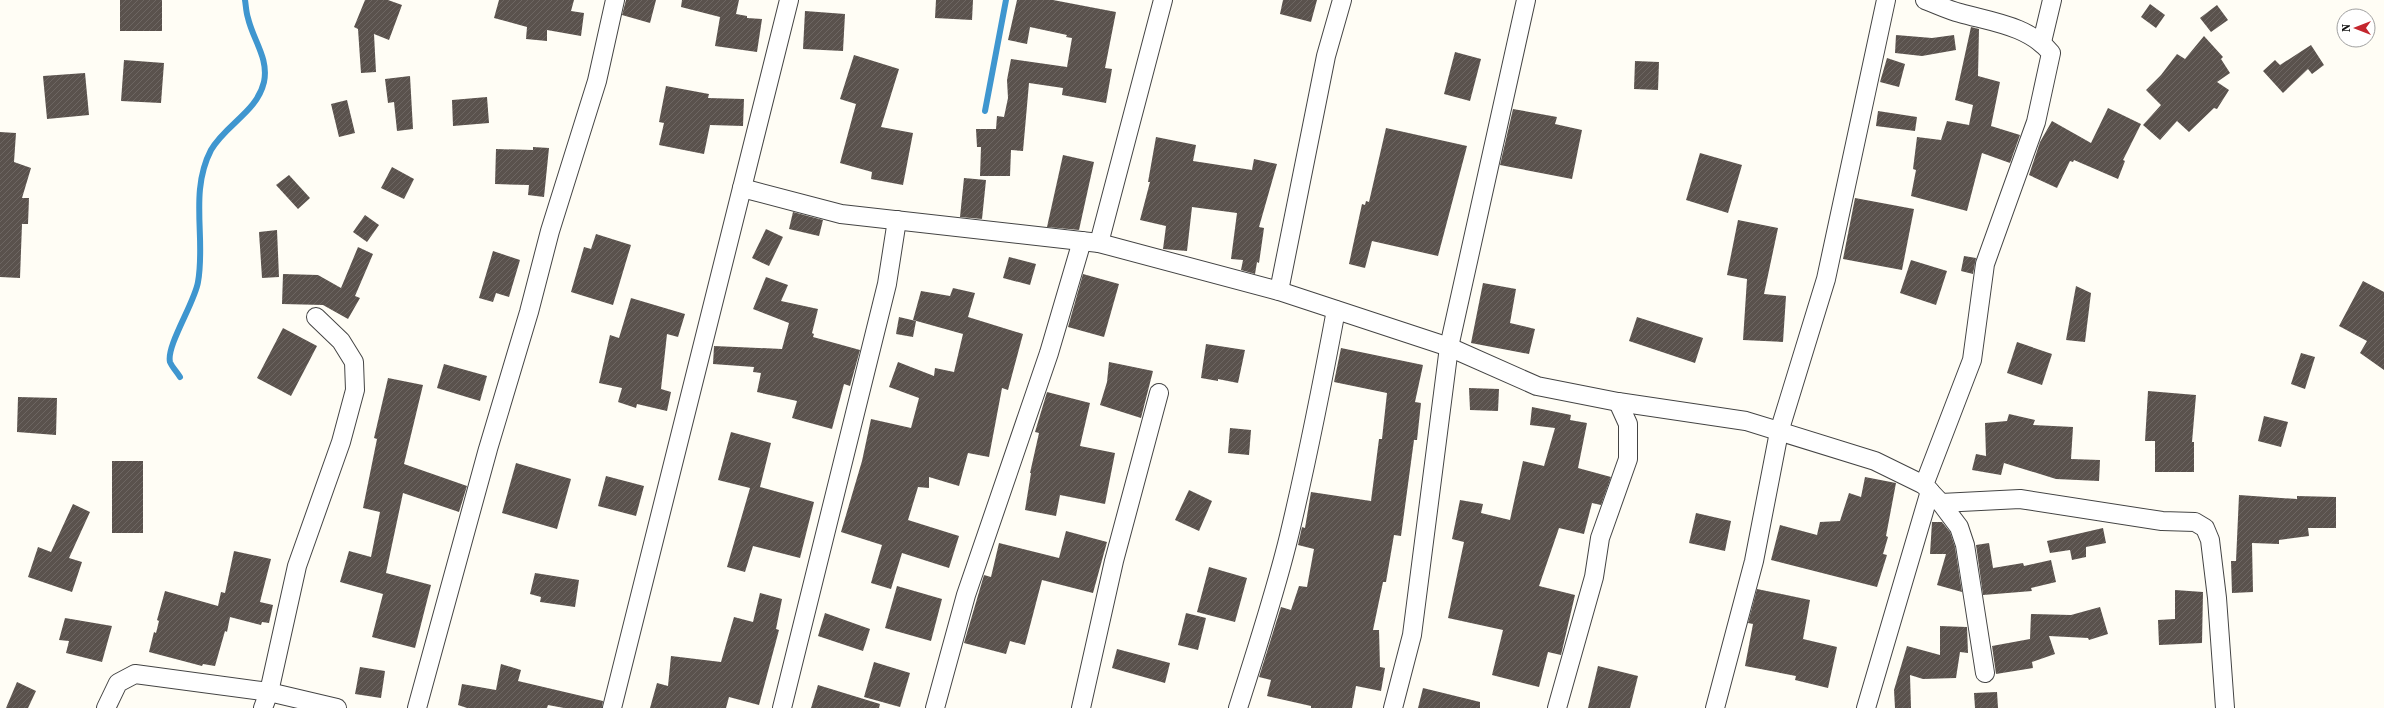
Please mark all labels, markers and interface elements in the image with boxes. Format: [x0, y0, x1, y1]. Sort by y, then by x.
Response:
north arrow [2336, 8, 2376, 48]
text: N [2339, 24, 2354, 32]

